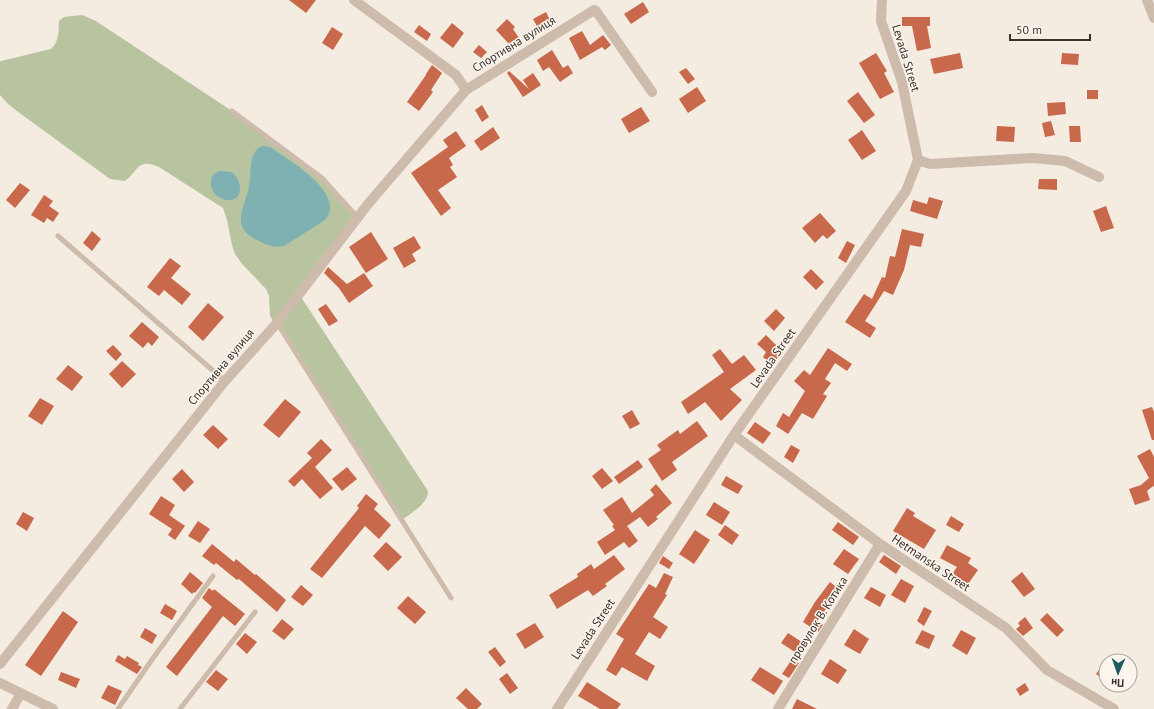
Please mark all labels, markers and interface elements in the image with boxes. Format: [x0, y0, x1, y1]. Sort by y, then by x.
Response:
street label: Спортивна вулиця [469, 12, 558, 75]
scale bar [1010, 16, 1090, 42]
text: 50 m [1016, 22, 1042, 37]
street label: Levada Street [889, 23, 924, 93]
street label: Спортивна вулиця [184, 325, 257, 408]
street label: Levada Street [747, 325, 799, 390]
street label: Hetmanska Street [889, 531, 973, 594]
street label: провулок В. Котика [785, 573, 850, 666]
street label: Levada Street [567, 596, 618, 662]
north arrow [1098, 653, 1138, 693]
text: Пн [1111, 676, 1124, 690]

